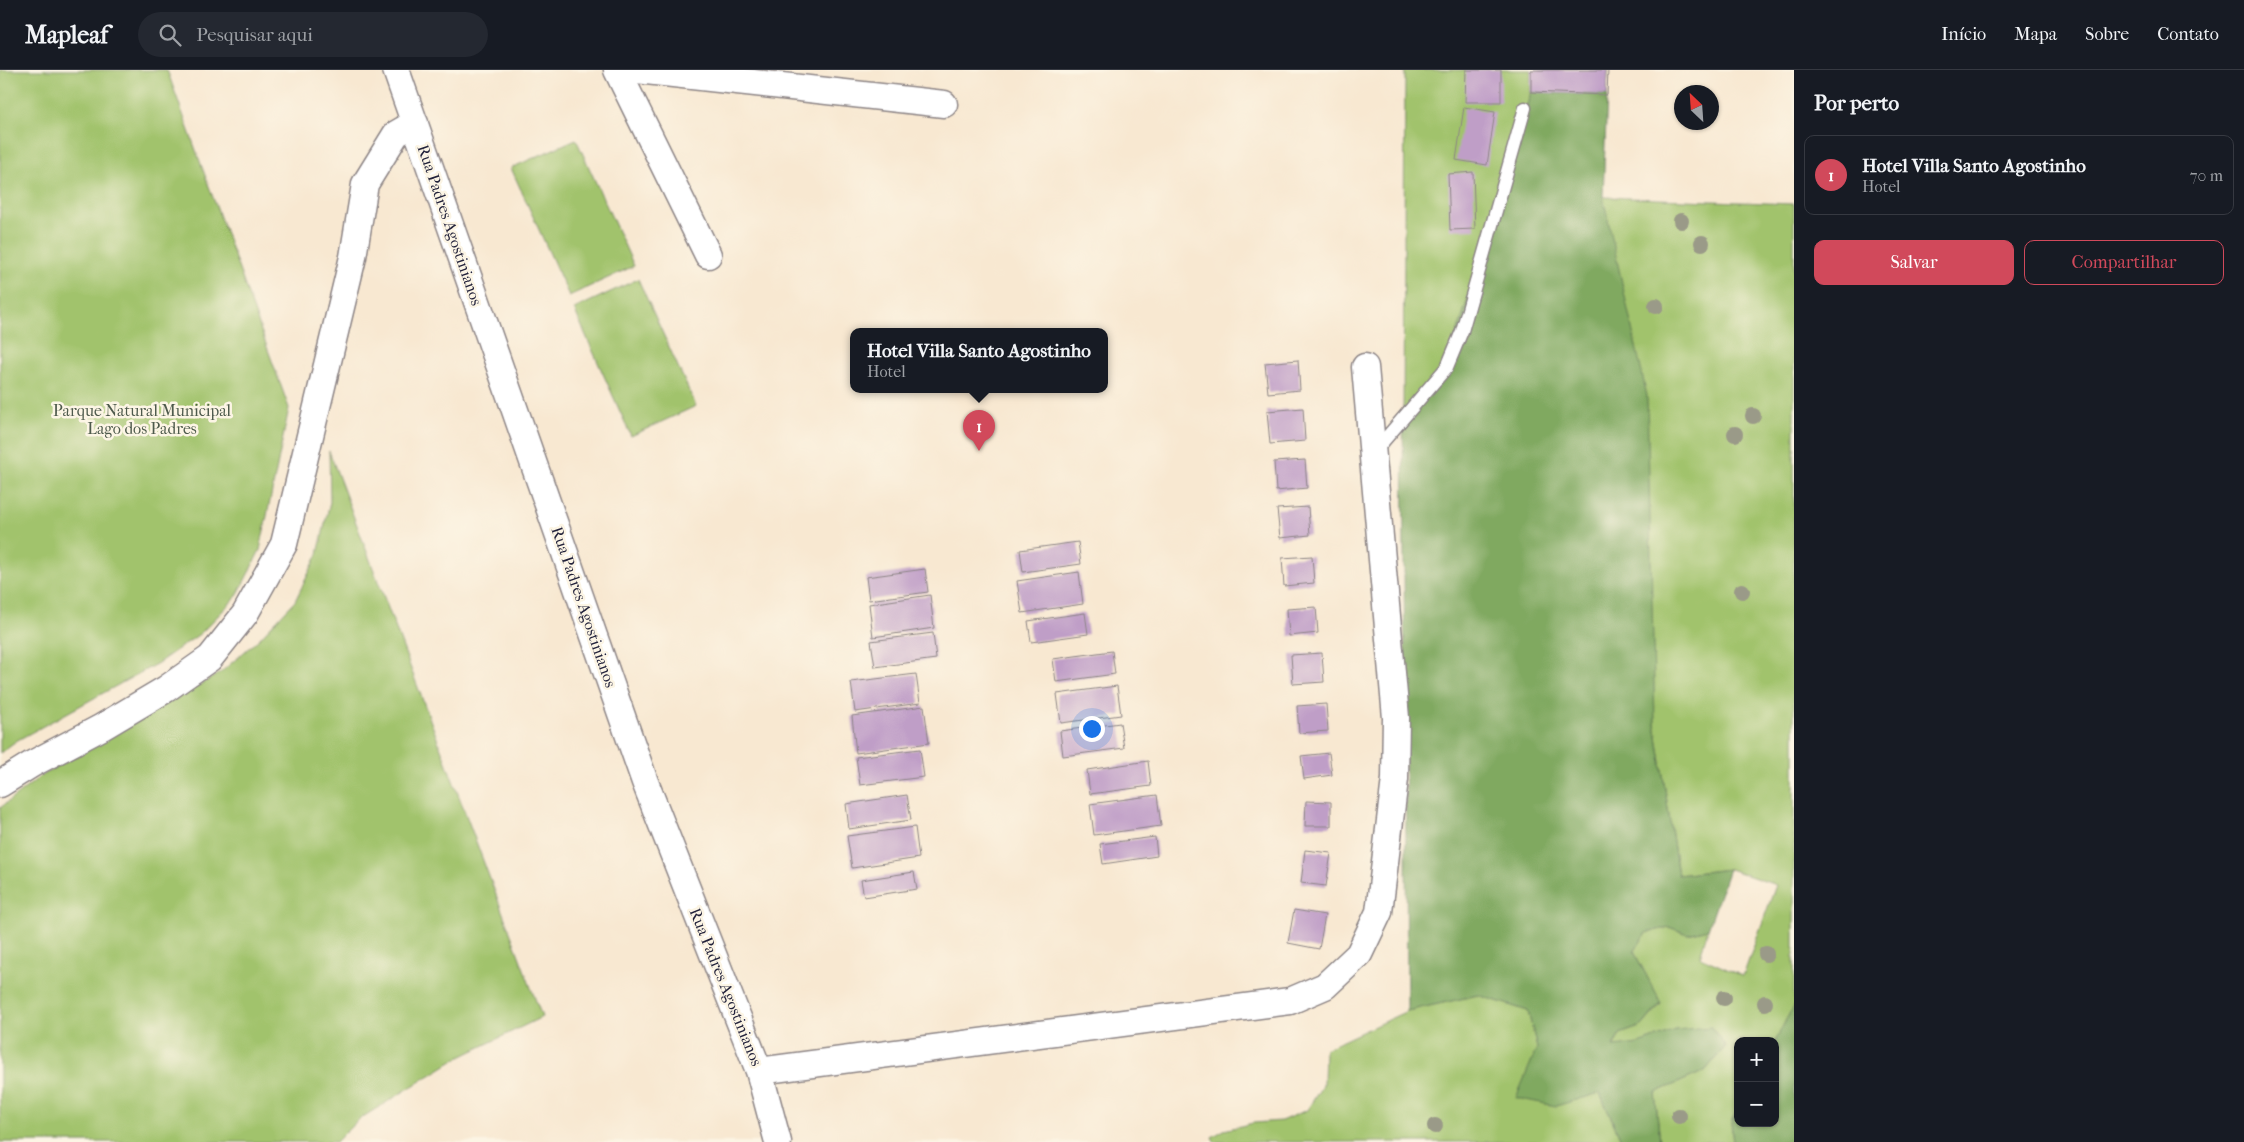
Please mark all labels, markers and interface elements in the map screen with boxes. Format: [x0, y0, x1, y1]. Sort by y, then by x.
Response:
search box [138, 12, 488, 57]
text: Mapleaf [25, 21, 108, 49]
icon: search [156, 21, 184, 49]
text: Pesquisar aqui [196, 24, 313, 46]
text: Início [1941, 24, 1986, 45]
text: Mapa [2014, 24, 2057, 45]
text: Sobre [2085, 24, 2129, 45]
text: Contato [2157, 24, 2219, 45]
north arrow [1674, 85, 1719, 130]
text: Por perto [1814, 91, 1899, 115]
street label: Rua Padres Agostinianos [414, 142, 486, 308]
text: Hotel Villa Santo Agostinho [1862, 155, 2086, 177]
text: 1 [1828, 166, 1834, 185]
text: 70 m [2190, 166, 2223, 185]
text: Hotel [1862, 177, 1900, 196]
button: Salvar [1814, 240, 2014, 285]
button: Compartilhar [2024, 240, 2224, 285]
popup [850, 328, 1108, 393]
text: Hotel Villa Santo Agostinho [867, 340, 1091, 362]
text: Hotel [867, 362, 906, 381]
park label: Parque Natural Municipal Lago dos Padres [53, 401, 232, 438]
pin: 1 [963, 410, 995, 451]
street label: Rua Padres Agostinianos [548, 524, 620, 690]
your location [1079, 716, 1105, 742]
street label: Rua Padres Agostinianos [686, 905, 766, 1069]
map controls [1734, 1037, 1779, 1127]
button: + [1734, 1037, 1779, 1082]
button: − [1734, 1082, 1779, 1127]

